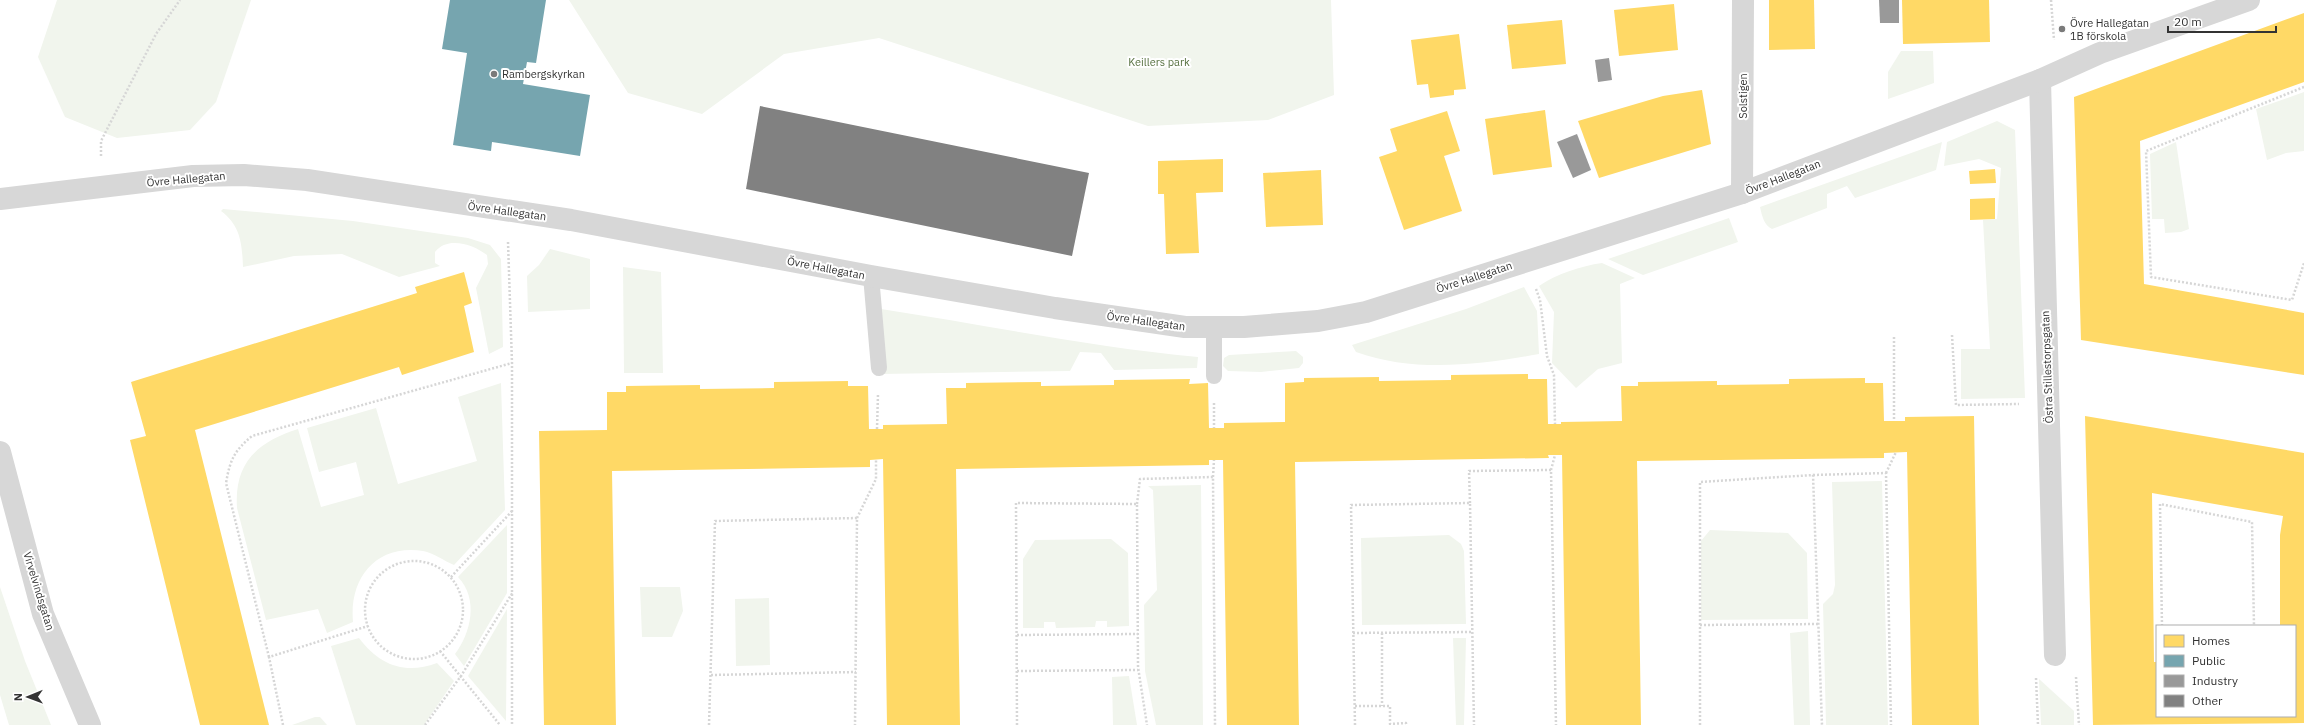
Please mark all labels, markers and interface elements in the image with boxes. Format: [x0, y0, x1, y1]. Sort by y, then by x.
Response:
scale bar [2168, 8, 2276, 34]
text: 20 m [2174, 14, 2202, 29]
place label: Övre Hallegatan 1B förskola [2070, 16, 2149, 43]
marker: Övre Hallegatan 1B förskola [2057, 24, 2067, 34]
park label: Keillers park [1128, 55, 1190, 69]
place label: Rambergskyrkan [502, 67, 585, 81]
marker: Rambergskyrkan [489, 69, 499, 79]
street label: Solstigen [1736, 73, 1750, 119]
street label: Övre Hallegatan [1744, 156, 1822, 198]
street label: Övre Hallegatan [146, 169, 226, 189]
street label: Övre Hallegatan [467, 199, 547, 223]
street label: Övre Hallegatan [786, 254, 866, 282]
street label: Övre Hallegatan [1434, 258, 1514, 296]
street label: Övre Hallegatan [1106, 309, 1186, 333]
street label: Östra Stillestorpsgatan [2038, 310, 2056, 424]
street label: Virvelvindsgatan [20, 550, 58, 632]
legend [2156, 625, 2296, 717]
text: Homes [2192, 633, 2230, 648]
text: Public [2192, 653, 2225, 668]
text: Industry [2192, 673, 2238, 688]
north arrow [8, 677, 48, 717]
text: N [11, 693, 25, 701]
text: Other [2192, 693, 2223, 708]

